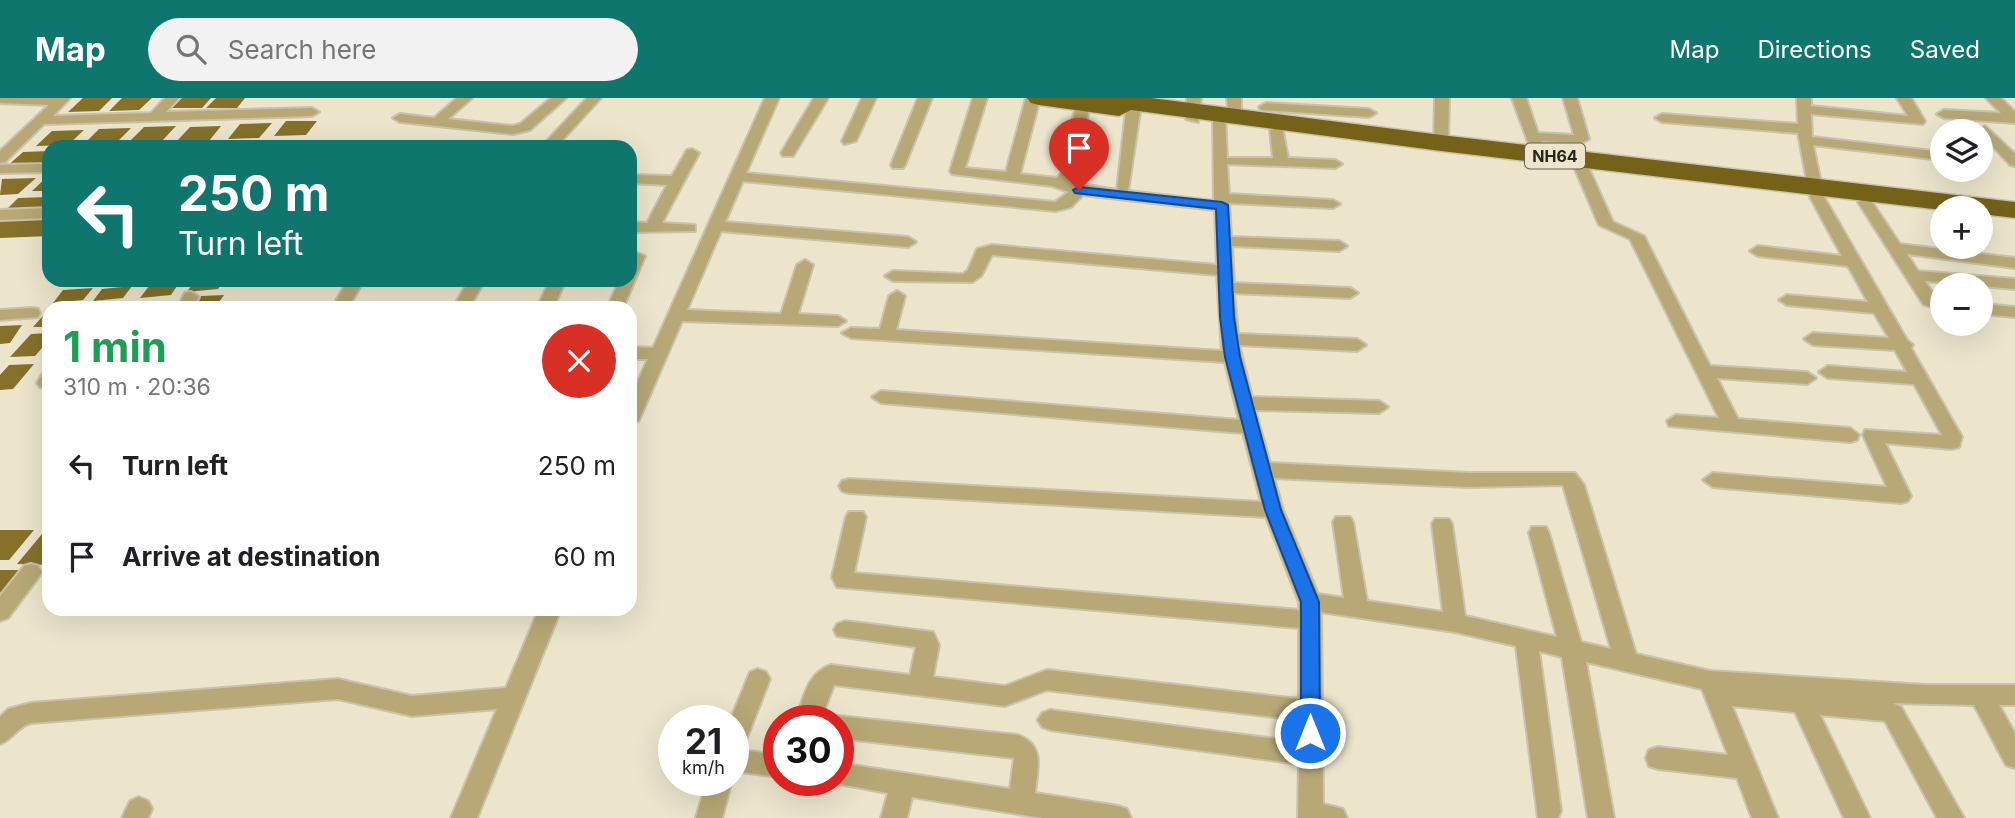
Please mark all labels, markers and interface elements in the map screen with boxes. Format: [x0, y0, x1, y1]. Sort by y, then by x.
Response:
search box [148, 18, 638, 81]
text: Map [35, 29, 106, 69]
icon: search [172, 30, 210, 68]
text: Search here [228, 34, 376, 65]
text: Map [1670, 35, 1719, 64]
text: Directions [1757, 35, 1872, 64]
text: Saved [1910, 35, 1980, 64]
pin [1049, 118, 1109, 190]
map controls [1930, 119, 1993, 336]
button: layers [1930, 119, 1993, 182]
icon: arrive [1060, 129, 1098, 167]
road number: NH64 [1525, 144, 1585, 169]
text: 250 m [178, 164, 330, 223]
icon: left [63, 168, 154, 259]
button: + [1930, 196, 1993, 259]
text: Turn left [178, 224, 303, 263]
button: − [1930, 273, 1993, 336]
text: 1 min [63, 321, 167, 372]
button: close [542, 324, 616, 398]
text: 310 m · 20:36 [63, 373, 211, 401]
icon: left [63, 447, 101, 485]
text: Turn left [122, 450, 228, 481]
text: 250 m [538, 450, 616, 481]
icon: arrive [63, 538, 101, 576]
text: Arrive at destination [122, 541, 381, 572]
text: 60 m [553, 541, 616, 572]
position arrow [1273, 696, 1347, 770]
speed limit sign: 30 [763, 705, 854, 796]
text: 21 [685, 720, 722, 762]
text: km/h [682, 757, 725, 778]

